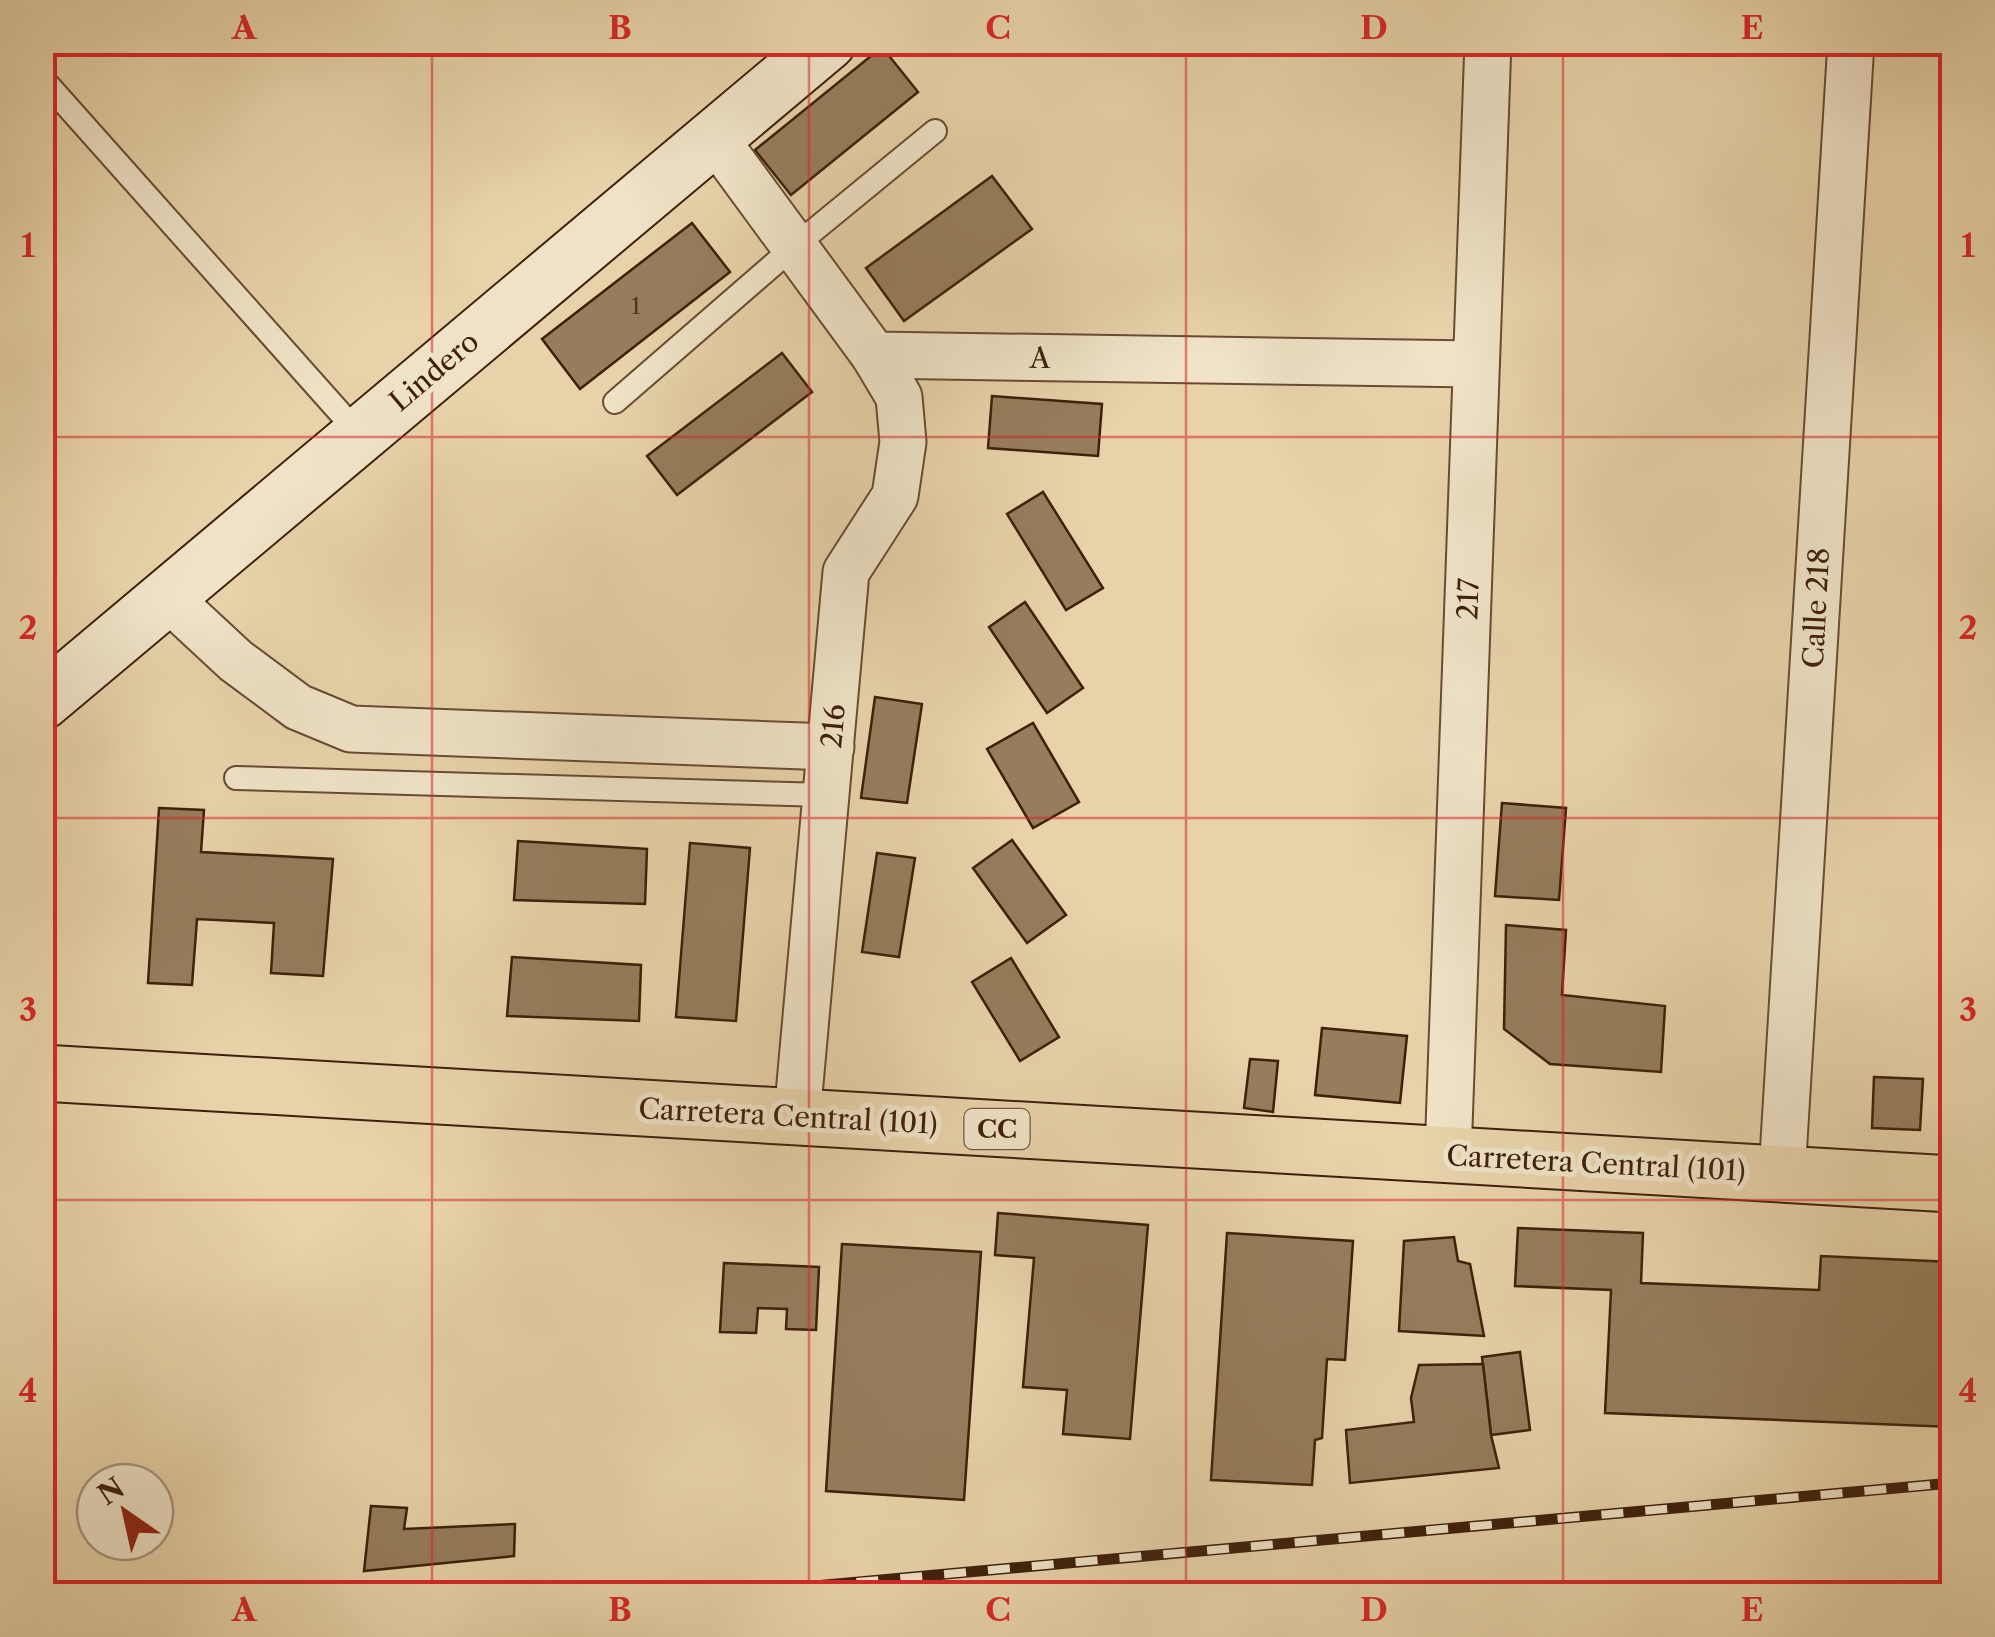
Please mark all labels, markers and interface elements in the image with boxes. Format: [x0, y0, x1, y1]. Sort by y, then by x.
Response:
text: A [231, 8, 258, 47]
text: B [608, 8, 632, 47]
text: C [985, 8, 1011, 47]
text: D [1360, 8, 1388, 47]
text: E [1740, 8, 1764, 47]
text: 1 [21, 226, 36, 265]
text: 1 [1961, 226, 1976, 265]
house number: 1 [631, 293, 641, 320]
street label: Lindero [383, 324, 485, 418]
street label: A [1028, 341, 1052, 375]
street label: Calle 218 [1796, 547, 1836, 669]
street label: 217 [1450, 577, 1486, 620]
text: 2 [19, 608, 37, 647]
text: 2 [1959, 608, 1977, 647]
street label: 216 [814, 702, 852, 750]
text: 3 [19, 990, 37, 1029]
text: 3 [1959, 990, 1977, 1029]
street label: Carretera Central (101) [638, 1091, 938, 1141]
road number: CC [964, 1109, 1030, 1149]
street label: Carretera Central (101) [1446, 1138, 1746, 1188]
text: 4 [19, 1371, 37, 1410]
text: 4 [1959, 1371, 1977, 1410]
north arrow [75, 1462, 175, 1562]
text: N [91, 1470, 131, 1512]
text: A [231, 1590, 258, 1629]
text: B [608, 1590, 632, 1629]
text: C [985, 1590, 1011, 1629]
text: D [1360, 1590, 1388, 1629]
text: E [1740, 1590, 1764, 1629]

